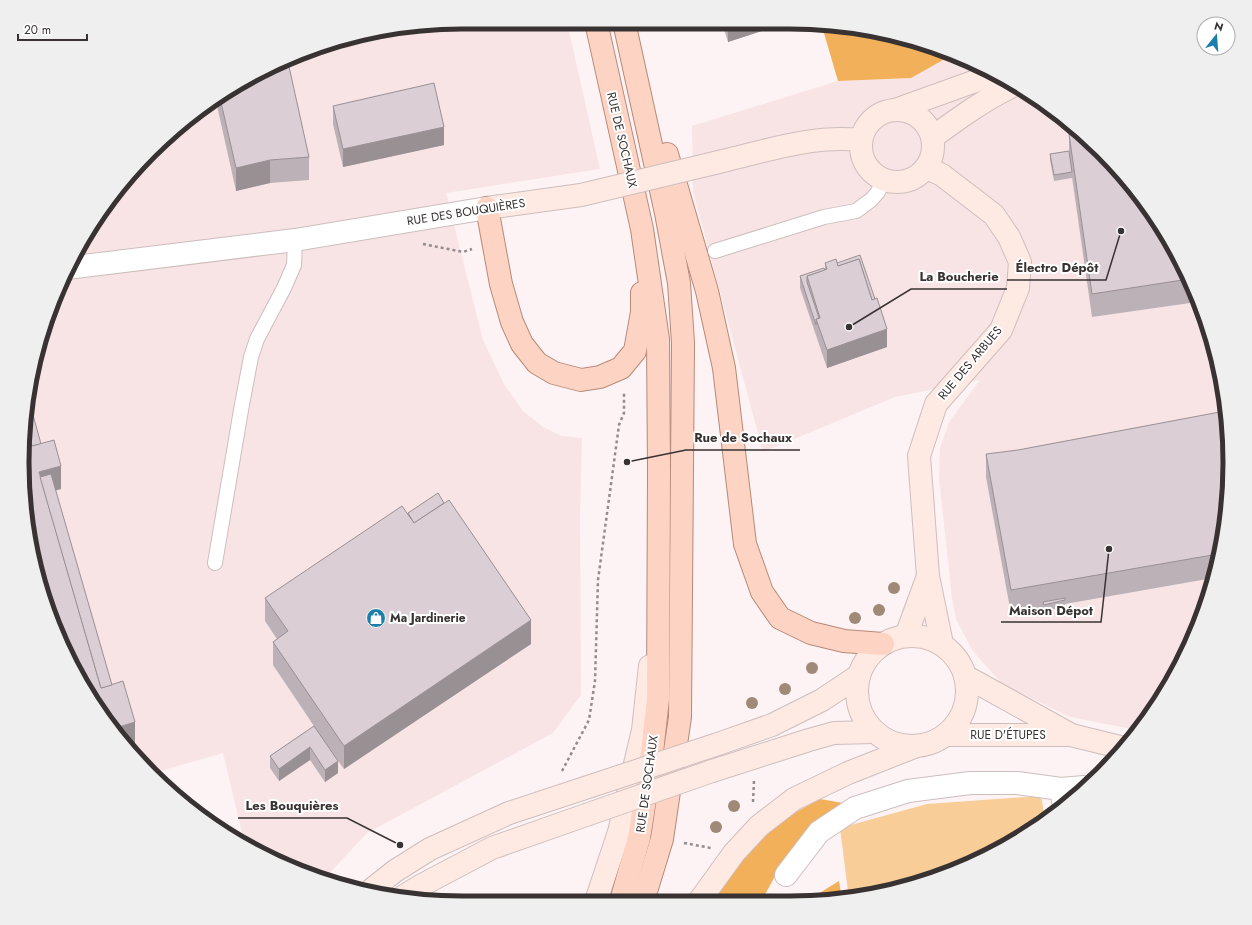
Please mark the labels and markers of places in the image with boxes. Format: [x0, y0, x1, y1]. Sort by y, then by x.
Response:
callout: Électro Dépôt [1007, 255, 1106, 280]
callout: La Boucherie [911, 264, 1007, 289]
callout: Rue de Sochaux [686, 425, 800, 450]
callout: Maison Dépot [1001, 597, 1101, 622]
shop icon: Ma Jardinerie [365, 607, 387, 629]
place label: Ma Jardinerie [390, 609, 466, 627]
callout: Les Bouquières [238, 793, 347, 818]

